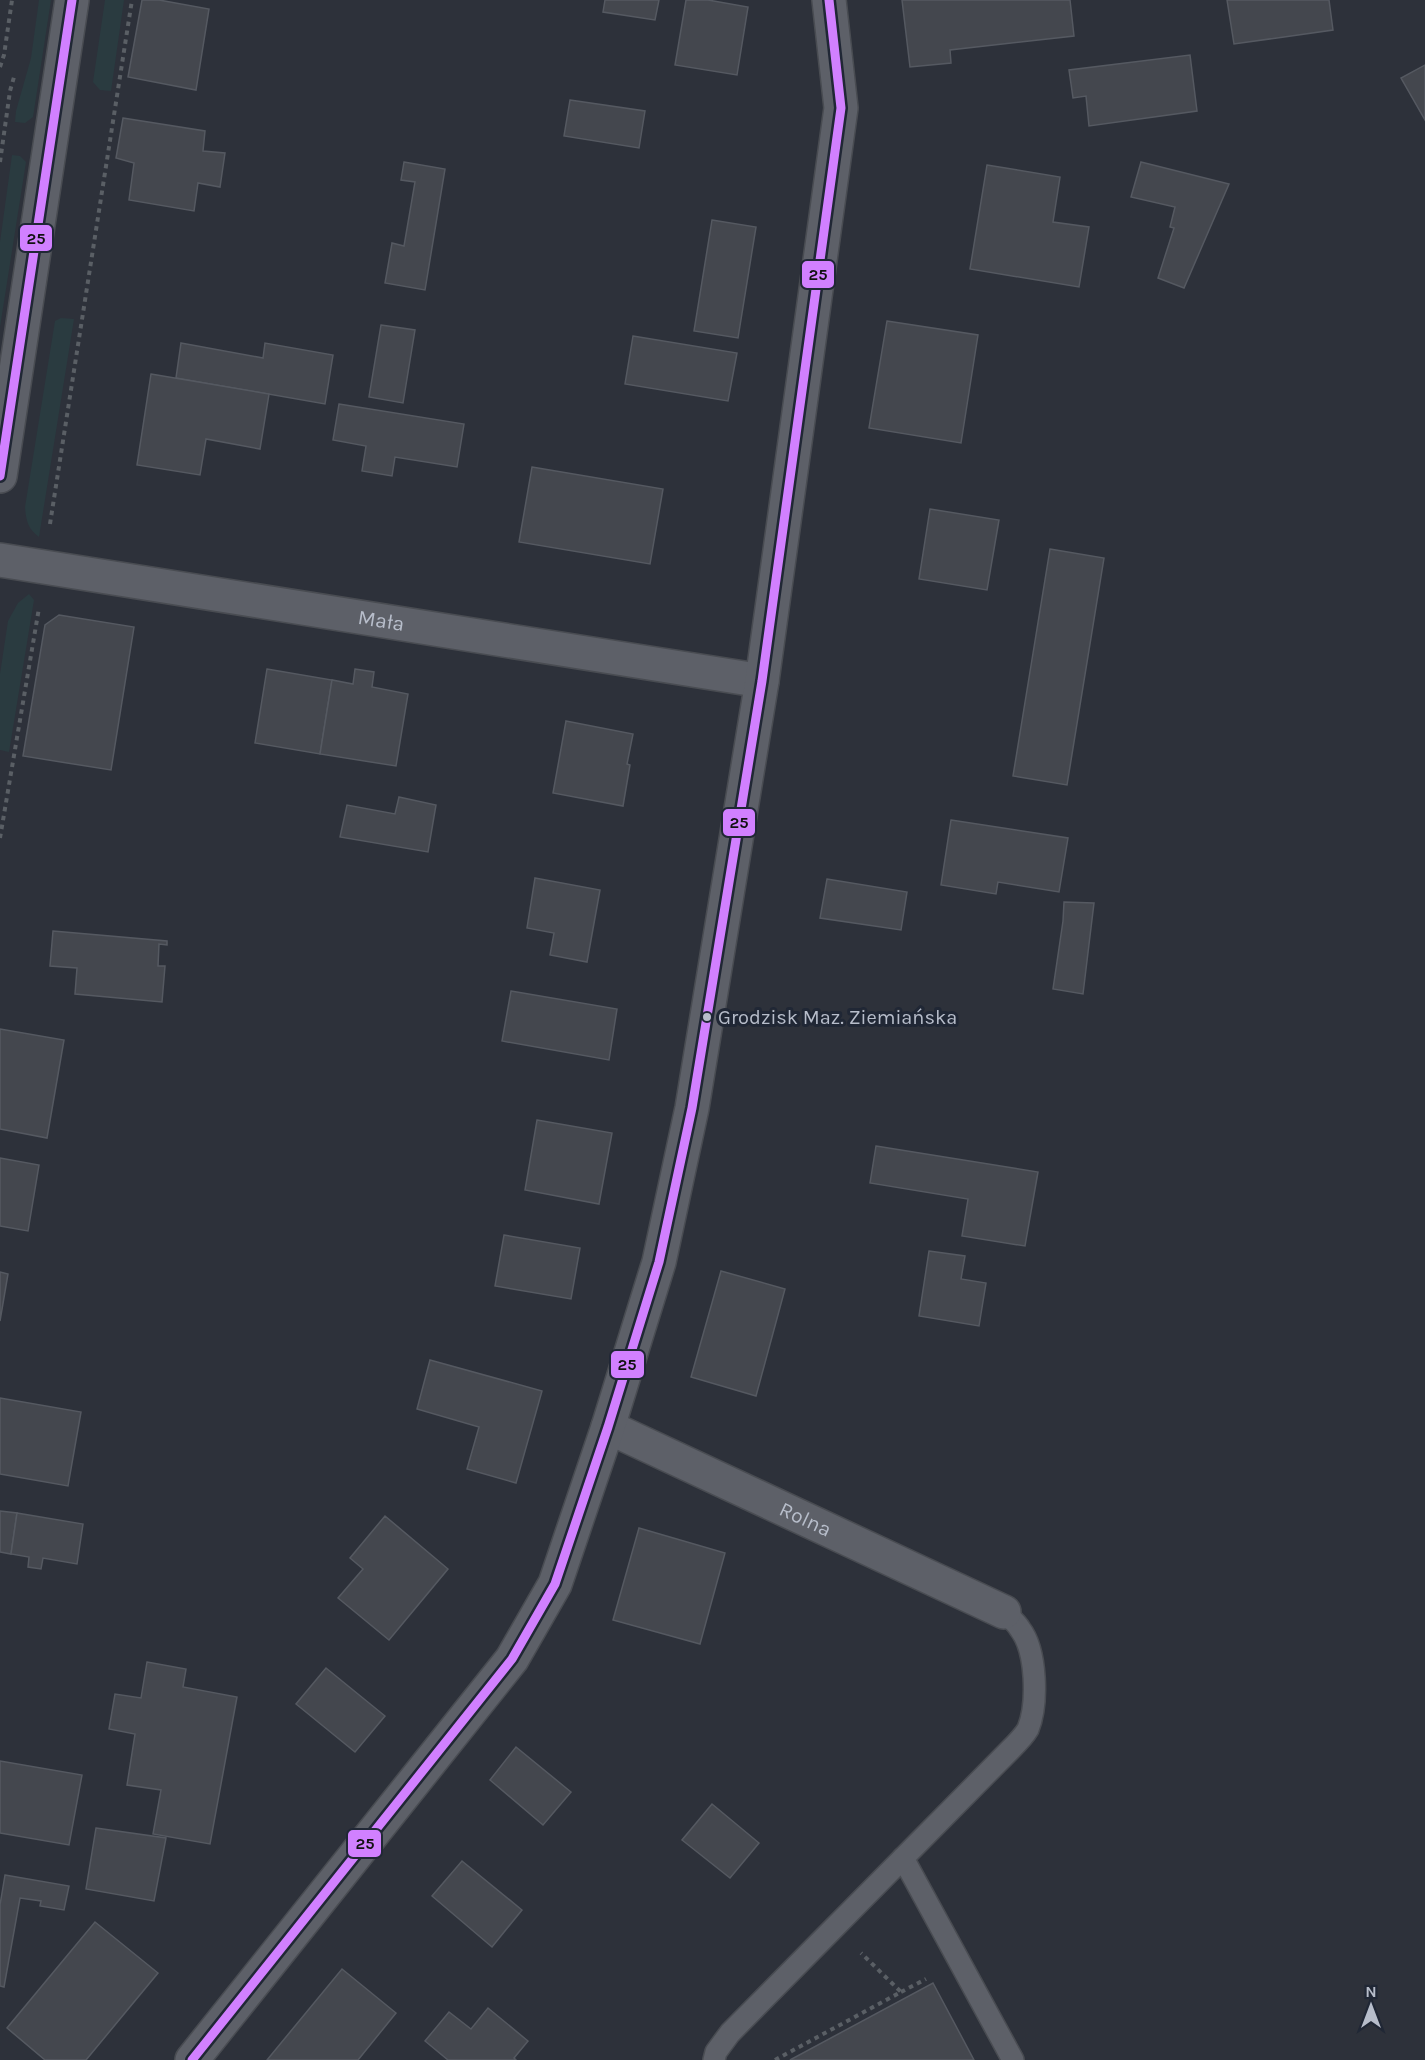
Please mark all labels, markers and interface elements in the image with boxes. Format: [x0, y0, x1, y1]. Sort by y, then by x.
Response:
line badge: 25 [19, 224, 53, 252]
text: 25 [27, 229, 46, 248]
line badge: 25 [801, 260, 835, 289]
text: 25 [809, 265, 828, 284]
street label: Mała [356, 605, 406, 636]
line badge: 25 [722, 808, 756, 837]
text: 25 [730, 813, 749, 832]
place label: Grodzisk Maz. Ziemiańska [718, 1006, 957, 1029]
marker: Grodzisk Maz. Ziemiańska [701, 1011, 713, 1023]
line badge: 25 [610, 1350, 645, 1379]
text: 25 [618, 1355, 637, 1374]
street label: Rolna [776, 1497, 835, 1542]
line badge: 25 [347, 1829, 382, 1858]
text: 25 [356, 1834, 375, 1853]
north arrow [1341, 1976, 1401, 2036]
text: N [1365, 1982, 1377, 2001]

